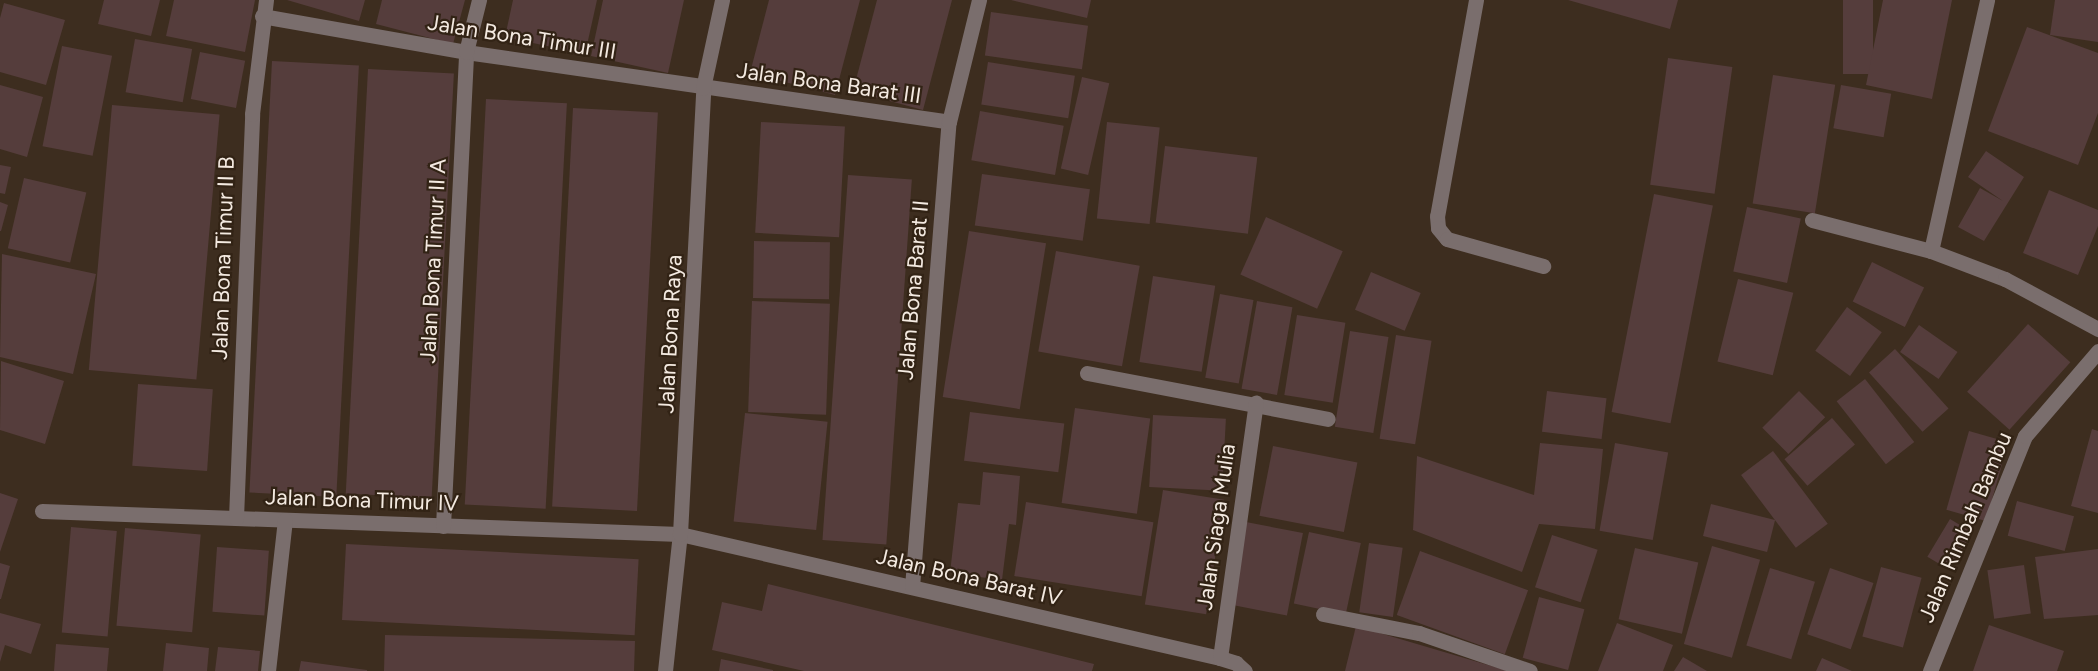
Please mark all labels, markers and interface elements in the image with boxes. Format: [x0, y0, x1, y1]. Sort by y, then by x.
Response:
street label: Jalan Bona Timur III [426, 9, 618, 65]
street label: Jalan Bona Barat III [735, 57, 923, 109]
street label: Jalan Bona Timur II B [206, 156, 240, 360]
street label: Jalan Bona Timur II A [414, 158, 452, 364]
street label: Jalan Bona Barat II [892, 199, 934, 381]
street label: Jalan Bona Raya [653, 254, 687, 414]
street label: Jalan Rimbah Bambu [1913, 428, 2017, 626]
street label: Jalan Siaga Mulia [1191, 442, 1241, 612]
street label: Jalan Bona Timur IV [265, 483, 459, 517]
street label: Jalan Bona Barat IV [874, 543, 1064, 611]

